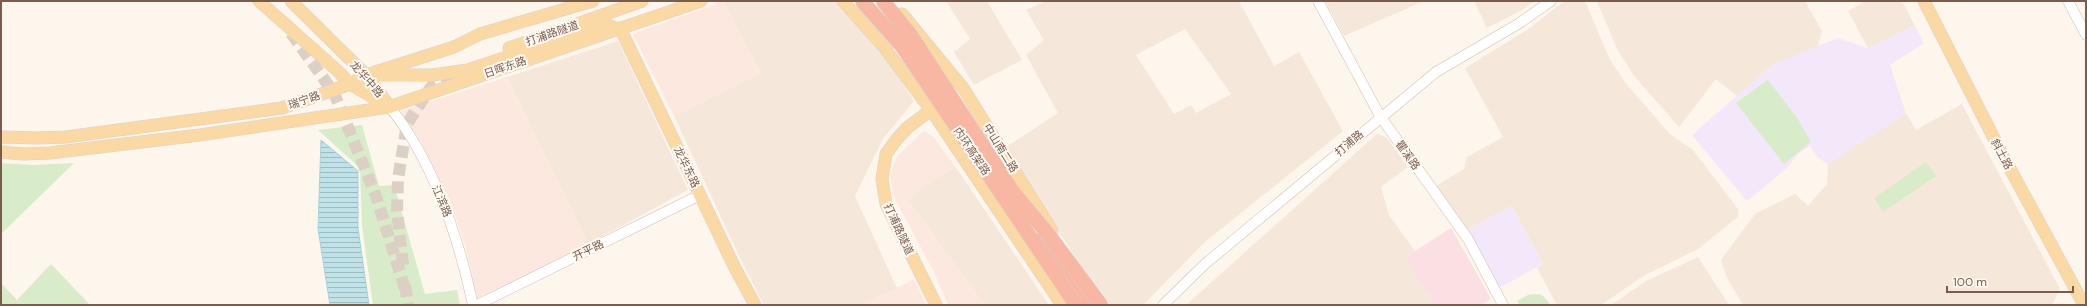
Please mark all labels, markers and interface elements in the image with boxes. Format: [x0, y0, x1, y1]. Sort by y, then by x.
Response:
street label: 打浦路隧道 [524, 17, 580, 49]
street label: 日晖东路 [482, 53, 528, 81]
street label: 龙华中路 [347, 58, 387, 100]
street label: 瑞宁路 [286, 88, 322, 112]
street label: 中山南二路 [980, 121, 1022, 175]
street label: 内环高架路 [951, 124, 993, 178]
street label: 打浦路 [1332, 127, 1366, 159]
street label: 斜土路 [1988, 136, 2016, 172]
street label: 瞿溪路 [1393, 137, 1423, 173]
street label: 龙华东路 [671, 144, 703, 190]
street label: 江滨路 [429, 183, 455, 219]
street label: 打浦路隧道 [881, 201, 917, 257]
street label: 开平路 [570, 236, 606, 264]
scale bar [1947, 268, 2073, 294]
text: 100 m [1953, 274, 1987, 290]

